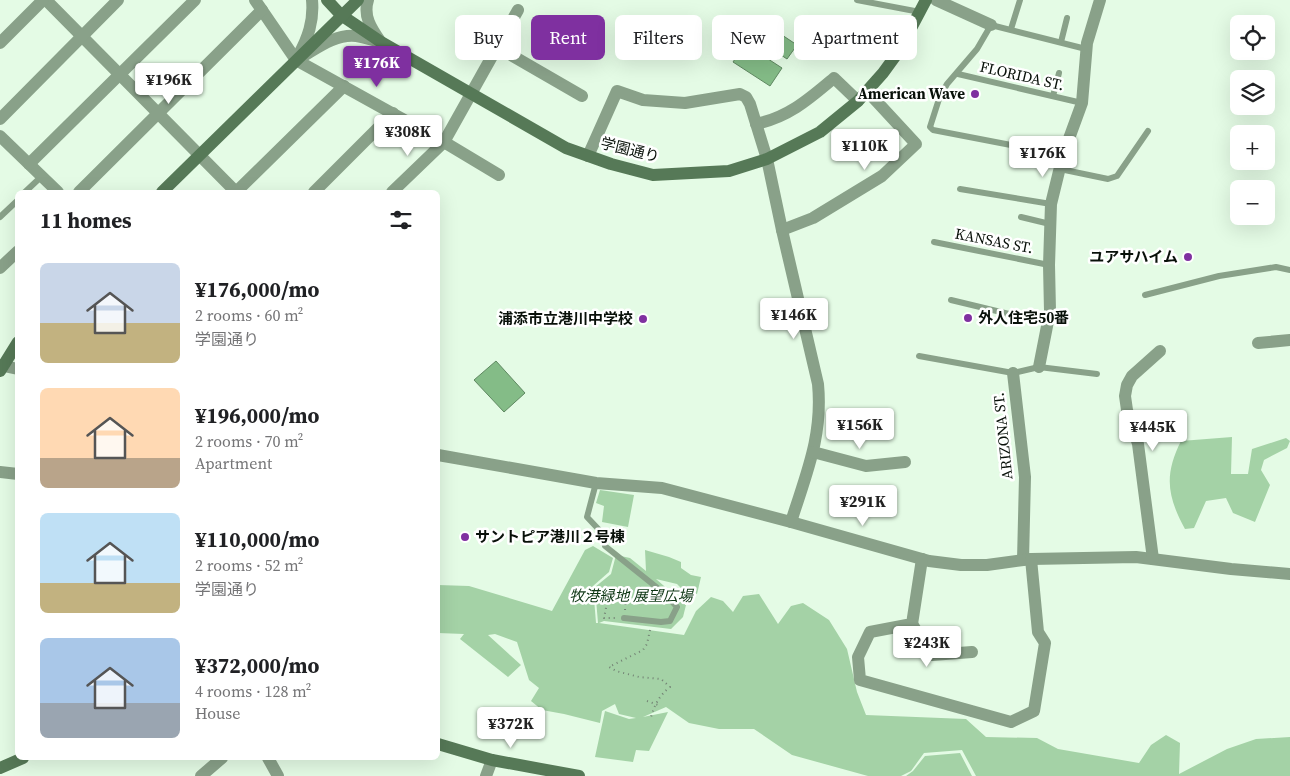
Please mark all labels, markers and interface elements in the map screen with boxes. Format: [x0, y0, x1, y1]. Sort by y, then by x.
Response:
chip: Buy [455, 15, 521, 60]
chip: Rent [531, 15, 605, 60]
chip: Filters [615, 15, 702, 60]
chip: New [712, 15, 784, 60]
chip: Apartment [794, 15, 917, 60]
map controls [1230, 15, 1275, 225]
button: locate [1230, 15, 1275, 60]
pin: ¥176K [342, 46, 412, 88]
text: ¥176K [354, 51, 400, 73]
street label: FLORIDA ST. [978, 56, 1066, 95]
pin: ¥196K [134, 62, 204, 105]
text: ¥196K [146, 68, 192, 90]
button: layers [1230, 70, 1275, 115]
place label: American Wave [858, 83, 965, 104]
marker: American Wave [969, 88, 981, 100]
pin: ¥308K [373, 114, 443, 157]
text: ¥308K [385, 120, 431, 142]
button: + [1230, 125, 1275, 170]
pin: ¥110K [830, 128, 900, 171]
street label: 学園通り [598, 132, 662, 167]
text: ¥110K [842, 134, 888, 156]
pin: ¥176K [1008, 136, 1078, 178]
text: ¥176K [1020, 141, 1066, 163]
button: − [1230, 180, 1275, 225]
text: 11 homes [40, 206, 132, 235]
icon: filters [387, 206, 415, 234]
street label: KANSAS ST. [953, 223, 1035, 258]
place label: ユアサハイム [1089, 246, 1178, 267]
marker: ユアサハイム [1182, 251, 1194, 263]
text: ¥176,000/mo [195, 275, 319, 304]
icon: home [80, 283, 140, 343]
pin: ¥146K [759, 298, 829, 340]
text: ¥146K [771, 303, 817, 325]
text: 2 rooms · 60 m² [195, 304, 303, 326]
place label: 外人住宅50番 [978, 307, 1069, 328]
place label: 浦添市立港川中学校 [498, 308, 633, 329]
marker: 外人住宅50番 [962, 312, 974, 324]
marker: 浦添市立港川中学校 [637, 313, 649, 325]
text: 学園通り [195, 328, 259, 350]
street label: ARIZONA ST. [987, 392, 1018, 481]
text: ¥196,000/mo [195, 401, 319, 430]
icon: home [80, 408, 140, 468]
pin: ¥156K [825, 408, 895, 450]
pin: ¥445K [1118, 410, 1188, 452]
text: ¥156K [837, 413, 883, 435]
text: ¥445K [1130, 415, 1176, 437]
text: 2 rooms · 70 m² [195, 430, 303, 452]
text: Apartment [195, 452, 272, 474]
pin: ¥291K [828, 484, 898, 527]
text: ¥291K [840, 490, 886, 512]
text: ¥110,000/mo [195, 525, 319, 554]
place label: サントピア港川２号棟 [475, 526, 625, 547]
marker: サントピア港川２号棟 [459, 531, 471, 543]
icon: home [80, 533, 140, 593]
text: 2 rooms · 52 m² [195, 554, 303, 576]
text: 学園通り [195, 578, 259, 600]
park label: 牧港緑地 展望広場 [569, 585, 695, 606]
pin: ¥243K [892, 626, 962, 668]
text: ¥243K [904, 631, 950, 653]
text: ¥372,000/mo [195, 651, 319, 680]
icon: home [80, 658, 140, 718]
text: 4 rooms · 128 m² [195, 680, 311, 702]
text: House [195, 702, 240, 724]
pin: ¥372K [476, 706, 546, 749]
text: ¥372K [488, 712, 534, 734]

